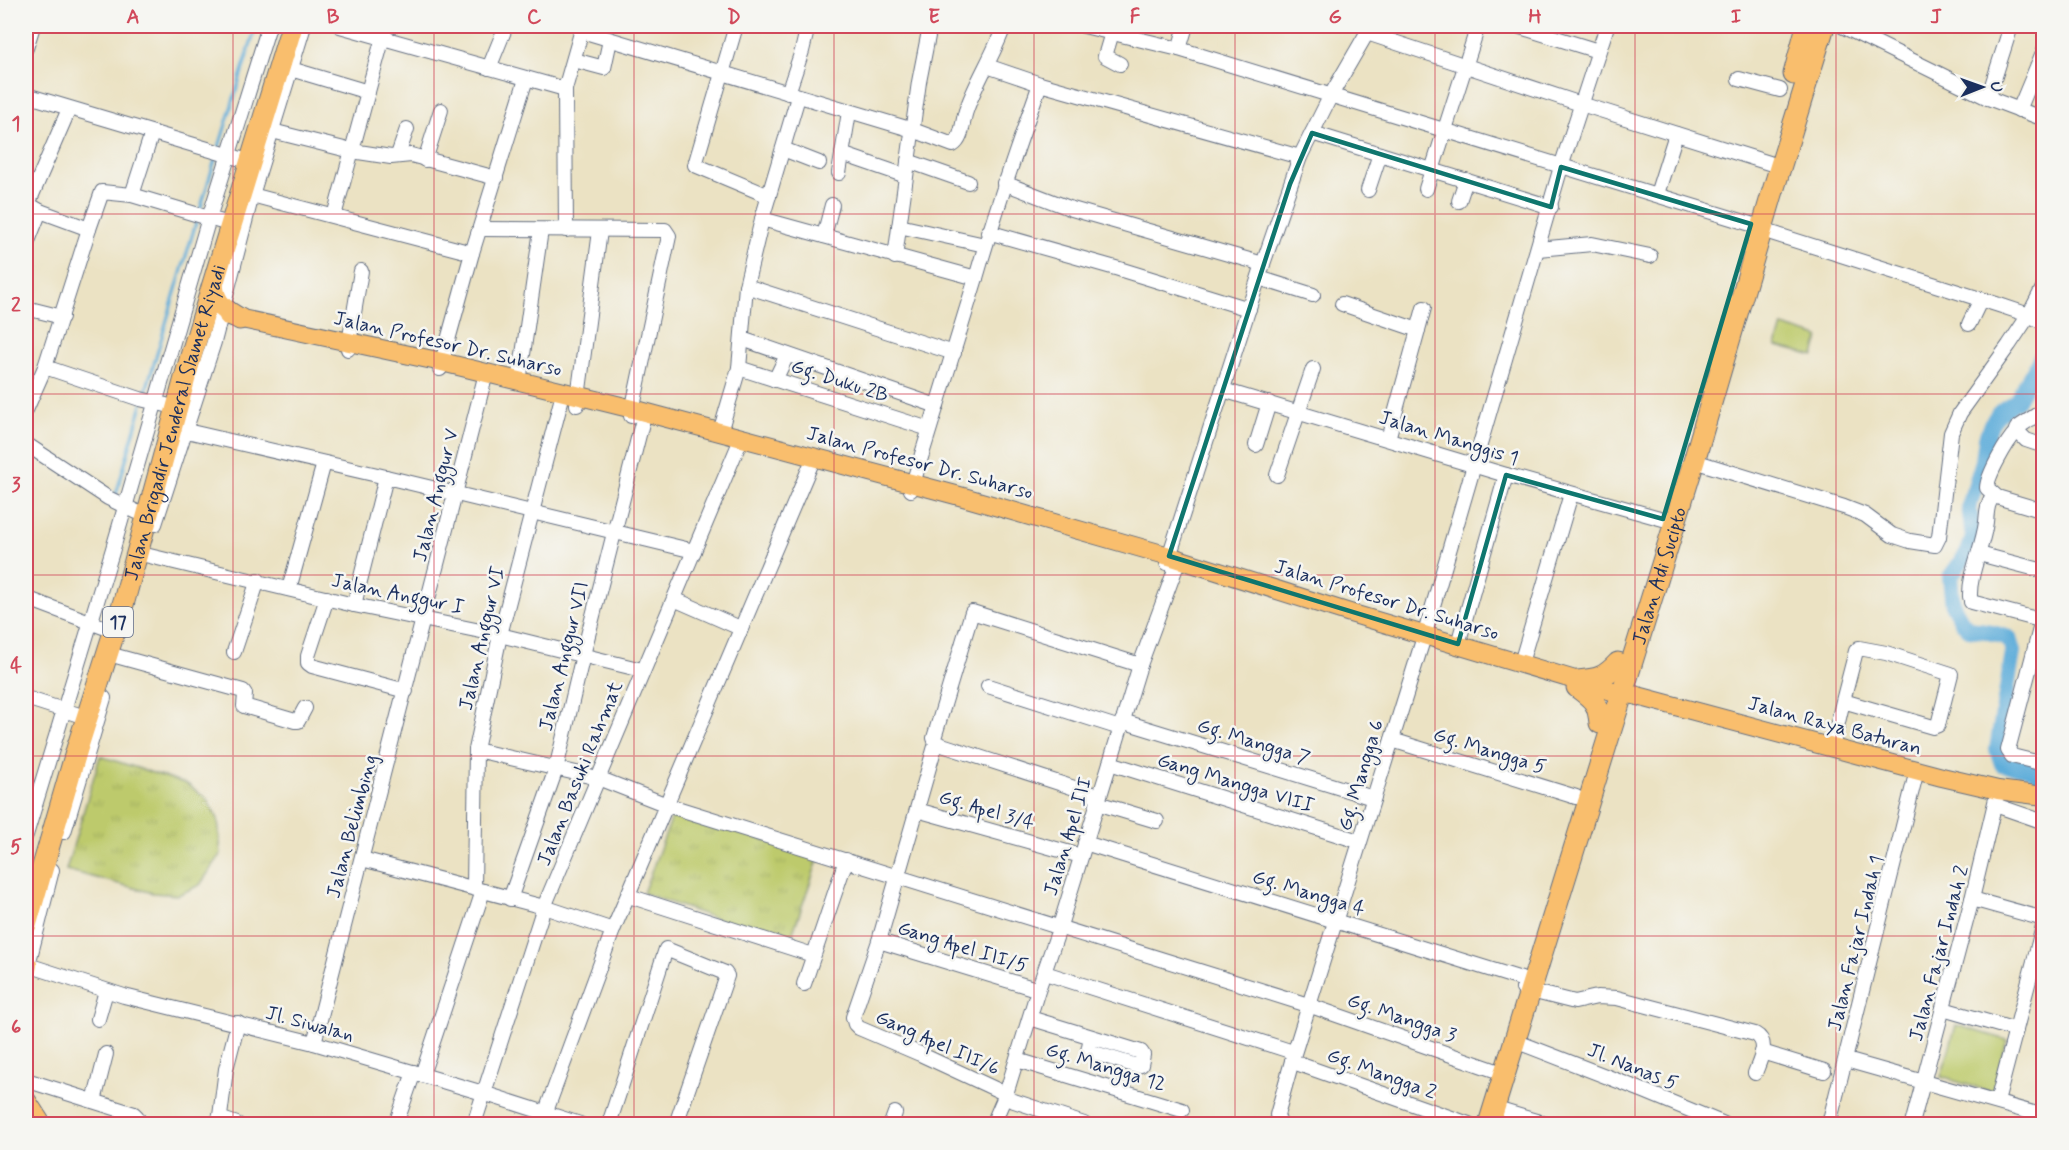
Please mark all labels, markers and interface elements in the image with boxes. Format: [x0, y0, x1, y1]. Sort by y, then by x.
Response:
text: A [126, 4, 140, 31]
text: B [327, 4, 340, 31]
text: C [527, 4, 542, 31]
text: D [727, 4, 741, 31]
text: E [928, 4, 940, 31]
text: F [1130, 4, 1141, 31]
text: G [1328, 4, 1342, 31]
text: H [1528, 4, 1542, 31]
text: I [1731, 4, 1741, 31]
text: J [1930, 4, 1942, 31]
north arrow [1952, 57, 2012, 117]
text: U [1985, 81, 2006, 92]
text: 1 [12, 111, 20, 138]
street label: Jalan Brigadir Jenderal Slamet Riyadi [118, 262, 233, 584]
text: 2 [11, 292, 21, 319]
street label: Jalan Profesor Dr. Suharso [331, 305, 564, 384]
street label: Gg. Duku 2B [787, 353, 892, 412]
street label: Jalan Manggis 1 [1375, 404, 1522, 473]
street label: Jalan Profesor Dr. Suharso [803, 420, 1036, 507]
street label: Jalan Anggur V [407, 426, 468, 565]
text: 3 [11, 472, 21, 499]
street label: Jalan Adi Sucipto [1626, 504, 1694, 648]
street label: Jalan Profesor Dr. Suharso [1271, 553, 1502, 647]
street label: Jalan Anggur VI [453, 563, 514, 714]
street label: Jalan Anggur I [329, 567, 467, 624]
street label: Jalan Anggur VII [533, 579, 598, 734]
road number: 17 [103, 607, 133, 637]
text: 4 [10, 653, 22, 680]
street label: Jalan Basuki Rahmat [531, 677, 630, 870]
street label: Jalan Raya Baturan [1745, 690, 1925, 763]
street label: Gg. Mangga 7 [1193, 712, 1313, 774]
street label: Gg. Mangga 6 [1332, 716, 1393, 835]
street label: Gg. Mangga 5 [1429, 721, 1549, 783]
street label: Gang Mangga VIII [1154, 747, 1318, 821]
street label: Jalan Belimbing [320, 751, 385, 901]
street label: Jalan Apel III [1038, 774, 1100, 899]
street label: Gg. Apel 3/4 [935, 784, 1038, 839]
text: 5 [10, 834, 22, 861]
street label: Jalan Fajar Indah 1 [1822, 853, 1891, 1034]
street label: Jalan Fajar Indah 2 [1903, 862, 1976, 1044]
street label: Gg. Mangga 4 [1248, 864, 1369, 925]
street label: Gang Apel III/5 [894, 915, 1031, 981]
street label: Gg. Mangga 3 [1343, 987, 1460, 1052]
street label: Jl. Siwalan [262, 1000, 357, 1049]
street label: Gang Apel III/6 [871, 1004, 1004, 1084]
text: 6 [11, 1014, 21, 1041]
street label: Gg. Mangga 12 [1042, 1036, 1169, 1100]
street label: Jl. Nanas 5 [1583, 1037, 1682, 1098]
street label: Gg. Mangga 2 [1322, 1042, 1440, 1109]

